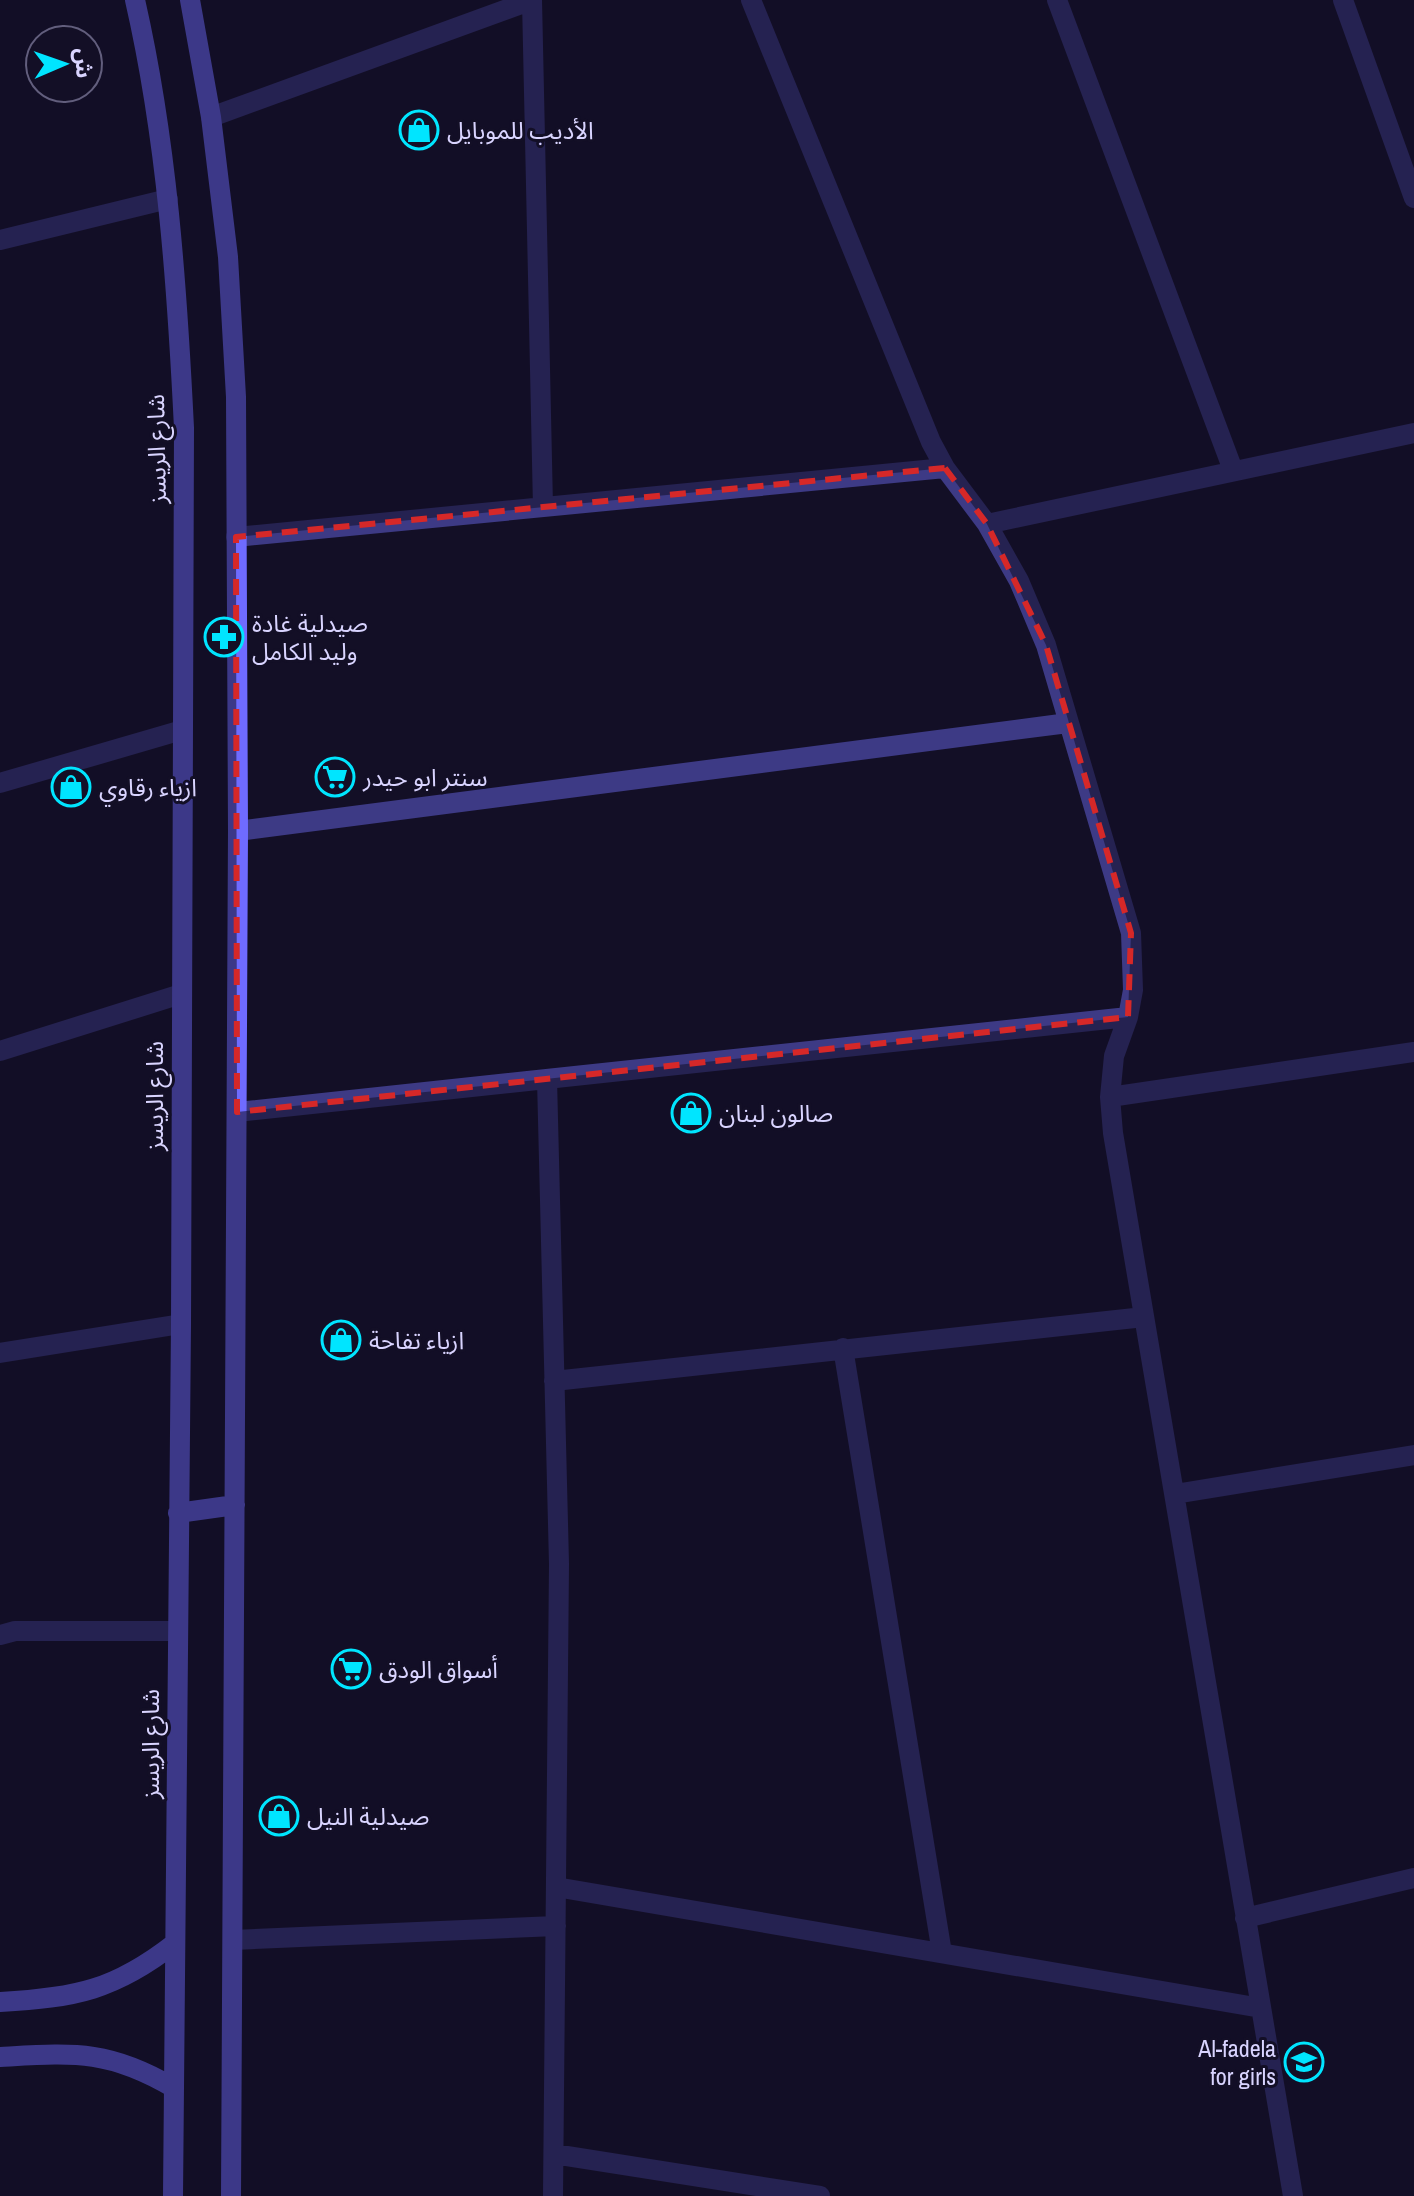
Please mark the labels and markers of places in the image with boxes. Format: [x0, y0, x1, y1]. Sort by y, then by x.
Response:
shop icon: الأديب للموبايل [398, 109, 440, 151]
place label: الأديب للموبايل [447, 114, 594, 146]
place label: صيدلية غادة وليد الكامل [252, 607, 368, 667]
pharmacy icon: صيدلية غادة وليد الكامل [203, 616, 245, 658]
supermarket icon: سنتر ابو حيدر [314, 756, 356, 798]
place label: سنتر ابو حيدر [362, 761, 488, 793]
shop icon: ازياء رقاوي [50, 766, 92, 808]
place label: ازياء رقاوي [99, 771, 197, 807]
shop icon: صالون لبنان [670, 1092, 712, 1134]
place label: صالون لبنان [719, 1097, 833, 1129]
shop icon: ازياء تفاحة [320, 1319, 362, 1361]
place label: ازياء تفاحة [369, 1324, 464, 1356]
supermarket icon: أسواق الودق [330, 1648, 372, 1690]
place label: أسواق الودق [379, 1653, 498, 1685]
shop icon: صيدلية النيل [258, 1795, 300, 1837]
place label: صيدلية النيل [307, 1800, 429, 1832]
place label: Al-fadela for girls [1197, 2032, 1276, 2092]
school or university icon: Al-fadela for girls [1283, 2041, 1325, 2083]

